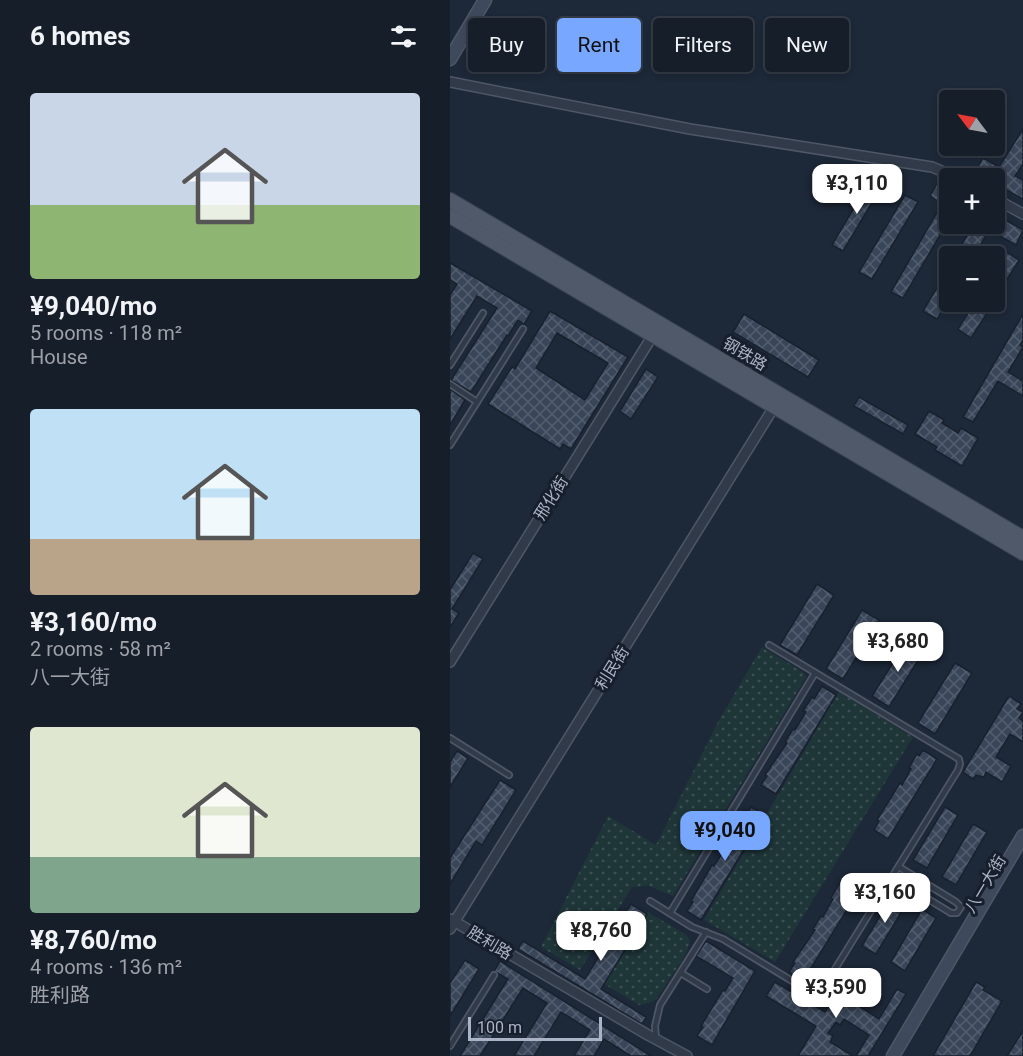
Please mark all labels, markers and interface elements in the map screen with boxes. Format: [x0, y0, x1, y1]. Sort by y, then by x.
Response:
chip: Buy [468, 18, 545, 72]
chip: Rent [557, 18, 641, 72]
chip: Filters [653, 18, 753, 72]
chip: New [765, 18, 849, 72]
icon: filters [387, 20, 420, 53]
text: 6 homes [30, 21, 131, 51]
north arrow [939, 90, 1005, 156]
map controls [939, 90, 1005, 312]
icon: home [171, 132, 279, 240]
pin: ¥3,110 [808, 164, 906, 215]
button: + [939, 168, 1005, 234]
text: ¥3,110 [826, 171, 888, 195]
button: − [939, 246, 1005, 312]
text: ¥9,040/mo [30, 291, 157, 321]
text: 5 rooms · 118 m² [30, 321, 182, 345]
street label: 钢铁路 [720, 333, 770, 375]
text: House [30, 345, 88, 369]
icon: home [171, 448, 279, 556]
street label: 邢化街 [530, 473, 572, 523]
text: ¥3,160/mo [30, 607, 157, 637]
pin: ¥3,680 [849, 622, 947, 673]
text: ¥3,680 [867, 629, 929, 653]
text: 2 rooms · 58 m² [30, 637, 171, 661]
street label: 利民街 [591, 643, 633, 693]
text: 八一大街 [30, 665, 110, 689]
icon: home [171, 766, 279, 874]
pin: ¥9,040 [676, 811, 774, 862]
text: ¥9,040 [694, 818, 756, 842]
street label: 八一大街 [960, 852, 1010, 916]
pin: ¥3,160 [836, 873, 934, 924]
text: ¥3,160 [854, 880, 916, 904]
pin: ¥8,760 [552, 911, 650, 962]
text: ¥8,760 [570, 918, 632, 942]
street label: 胜利路 [465, 922, 515, 964]
text: ¥8,760/mo [30, 925, 157, 955]
text: 4 rooms · 136 m² [30, 955, 182, 979]
pin: ¥3,590 [787, 968, 885, 1019]
text: ¥3,590 [805, 975, 867, 999]
text: 胜利路 [30, 983, 90, 1007]
scale bar [468, 1014, 602, 1042]
text: 100 m [477, 1018, 522, 1037]

